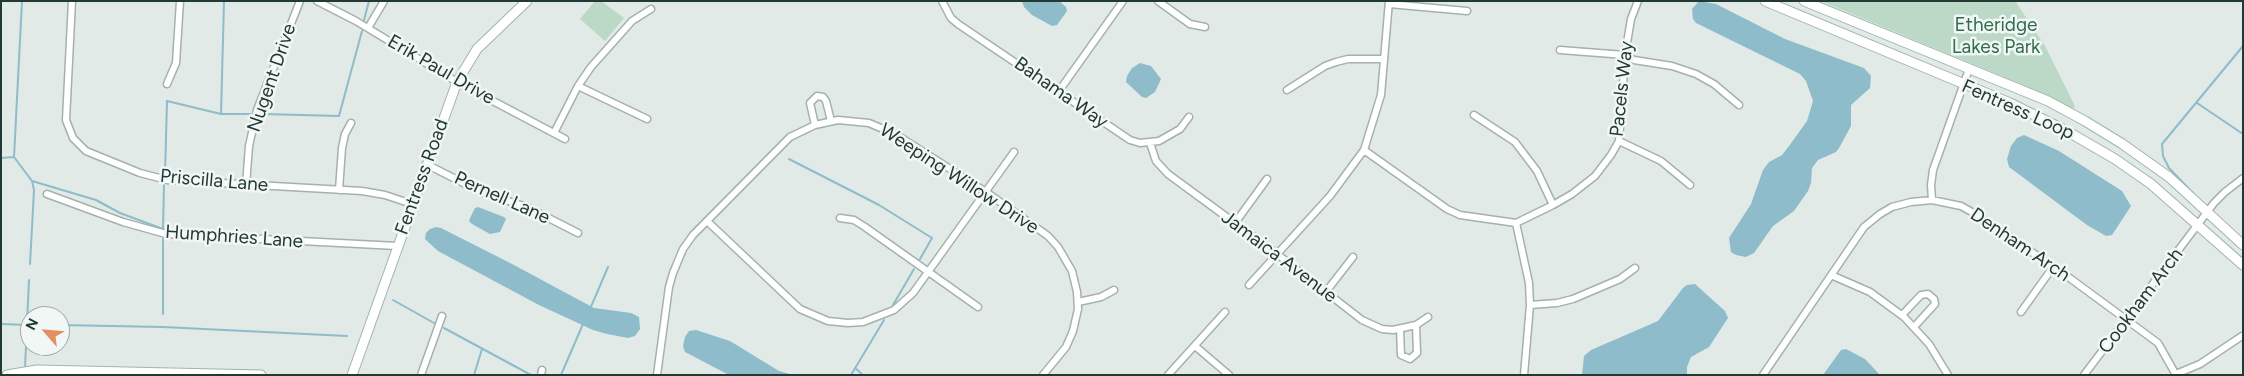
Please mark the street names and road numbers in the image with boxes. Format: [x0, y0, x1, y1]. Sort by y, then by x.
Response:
street label: Nugent Drive [243, 21, 301, 135]
street label: Erik Paul Drive [383, 30, 499, 110]
street label: Pacels Way [1606, 40, 1638, 138]
street label: Bahama Way [1010, 52, 1112, 134]
street label: Fentress Loop [1958, 75, 2078, 145]
street label: Fentress Road [391, 116, 453, 238]
street label: Weeping Willow Drive [875, 119, 1043, 239]
street label: Priscilla Lane [159, 165, 269, 197]
street label: Pernell Lane [451, 167, 553, 229]
street label: Denham Arch [1966, 203, 2074, 287]
street label: Jamaica Avenue [1217, 206, 1341, 308]
street label: Humphries Lane [164, 221, 304, 253]
street label: Cookham Arch [2094, 244, 2188, 358]

